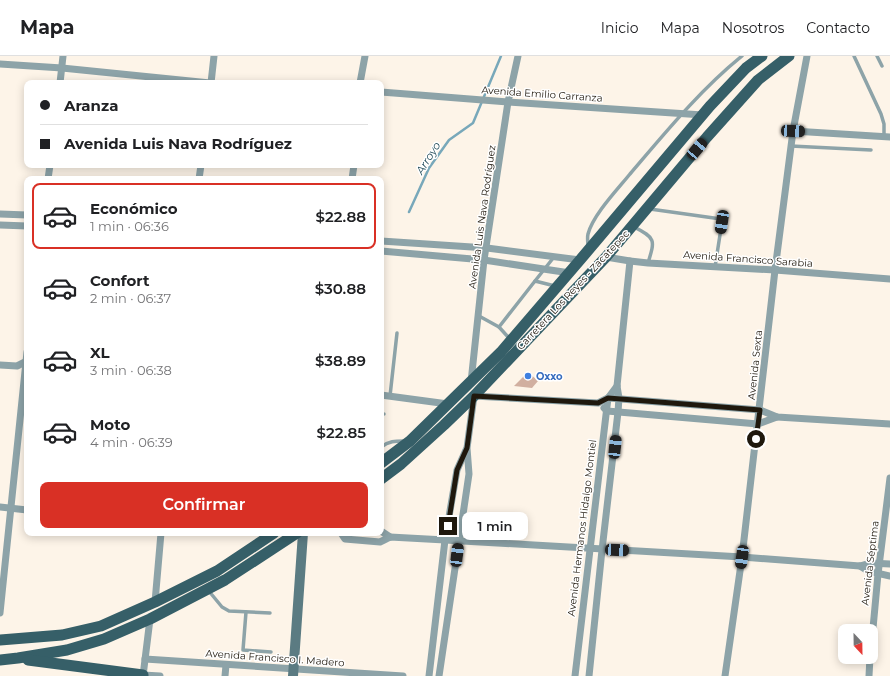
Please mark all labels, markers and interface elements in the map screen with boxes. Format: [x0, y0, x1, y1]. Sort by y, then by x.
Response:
text: Mapa [20, 16, 75, 39]
text: Inicio [601, 19, 638, 37]
text: Mapa [660, 19, 700, 37]
text: Nosotros [722, 19, 784, 37]
text: Contacto [806, 19, 870, 37]
street label: Avenida Emilio Carranza [481, 83, 603, 105]
text: Aranza [64, 96, 118, 115]
car [781, 124, 805, 138]
text: Avenida Luis Nava Rodríguez [64, 134, 292, 153]
car [685, 136, 709, 162]
water label: Arroyo [412, 139, 444, 178]
street label: Avenida Luis Nava Rodríguez [465, 144, 499, 290]
icon: car [42, 198, 78, 234]
text: Económico [90, 199, 178, 218]
text: $22.88 [316, 207, 366, 226]
car [714, 209, 730, 235]
text: 1 min · 06:36 [90, 218, 169, 234]
street label: Carretera Los Reyes - Zacatepec [514, 227, 632, 353]
street label: Avenida Francisco Sarabia [683, 248, 813, 270]
icon: car [42, 270, 78, 306]
text: Confort [90, 271, 150, 290]
text: $30.88 [315, 279, 366, 298]
text: 2 min · 06:37 [90, 290, 171, 306]
street label: Avenida Sexta [745, 329, 765, 401]
icon: car [42, 342, 78, 378]
text: XL [90, 343, 109, 362]
text: $38.89 [315, 351, 366, 370]
text: 3 min · 06:38 [90, 362, 172, 378]
place label: Oxxo [536, 370, 563, 383]
marker: Oxxo [523, 371, 533, 381]
icon: car [42, 414, 78, 450]
text: Moto [90, 415, 130, 434]
text: $22.85 [317, 423, 366, 442]
route start [747, 430, 765, 448]
text: 4 min · 06:39 [90, 434, 173, 450]
car [608, 434, 622, 460]
street label: Avenida Hermanos Hidalgo Montiel [565, 439, 599, 617]
button: Confirmar [40, 482, 368, 528]
callout: 1 min [462, 512, 528, 540]
route end [439, 517, 457, 535]
text: 1 min [478, 518, 512, 534]
street label: Avenida Séptima [858, 520, 882, 606]
car [450, 542, 464, 568]
car [605, 543, 629, 557]
car [734, 544, 750, 570]
north arrow [838, 624, 878, 664]
map controls [838, 624, 878, 664]
street label: Avenida Francisco I. Madero [205, 647, 345, 669]

